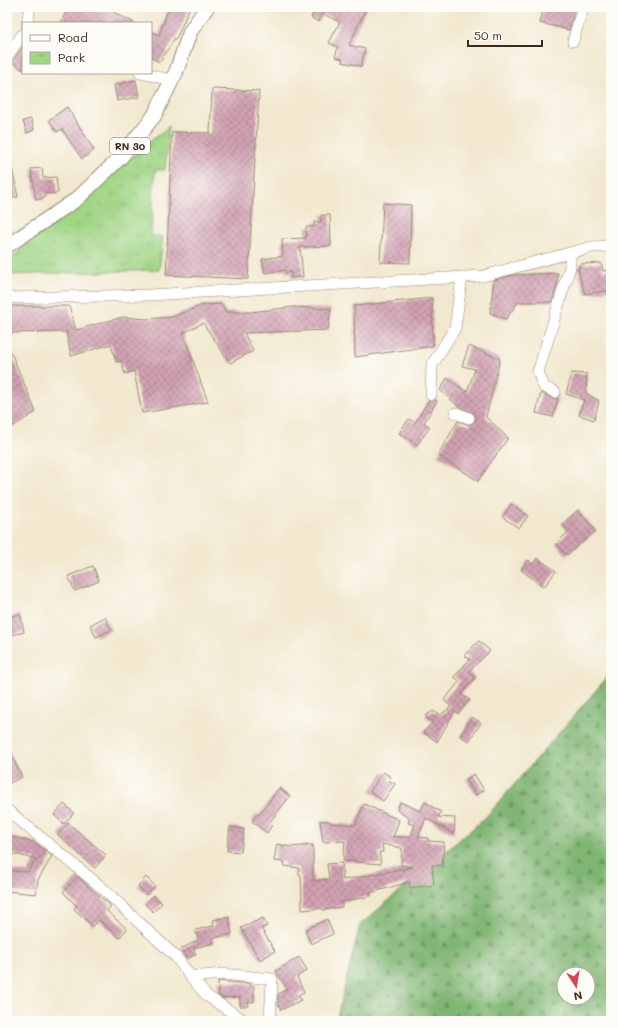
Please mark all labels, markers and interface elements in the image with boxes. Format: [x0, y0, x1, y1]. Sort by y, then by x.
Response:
legend [22, 22, 152, 74]
scale bar [468, 22, 542, 48]
text: 50 m [474, 27, 502, 43]
text: Road [58, 29, 88, 45]
text: Park [58, 49, 85, 65]
road number: RN 30 [110, 138, 150, 154]
north arrow [556, 966, 596, 1006]
text: N [573, 988, 584, 1004]

